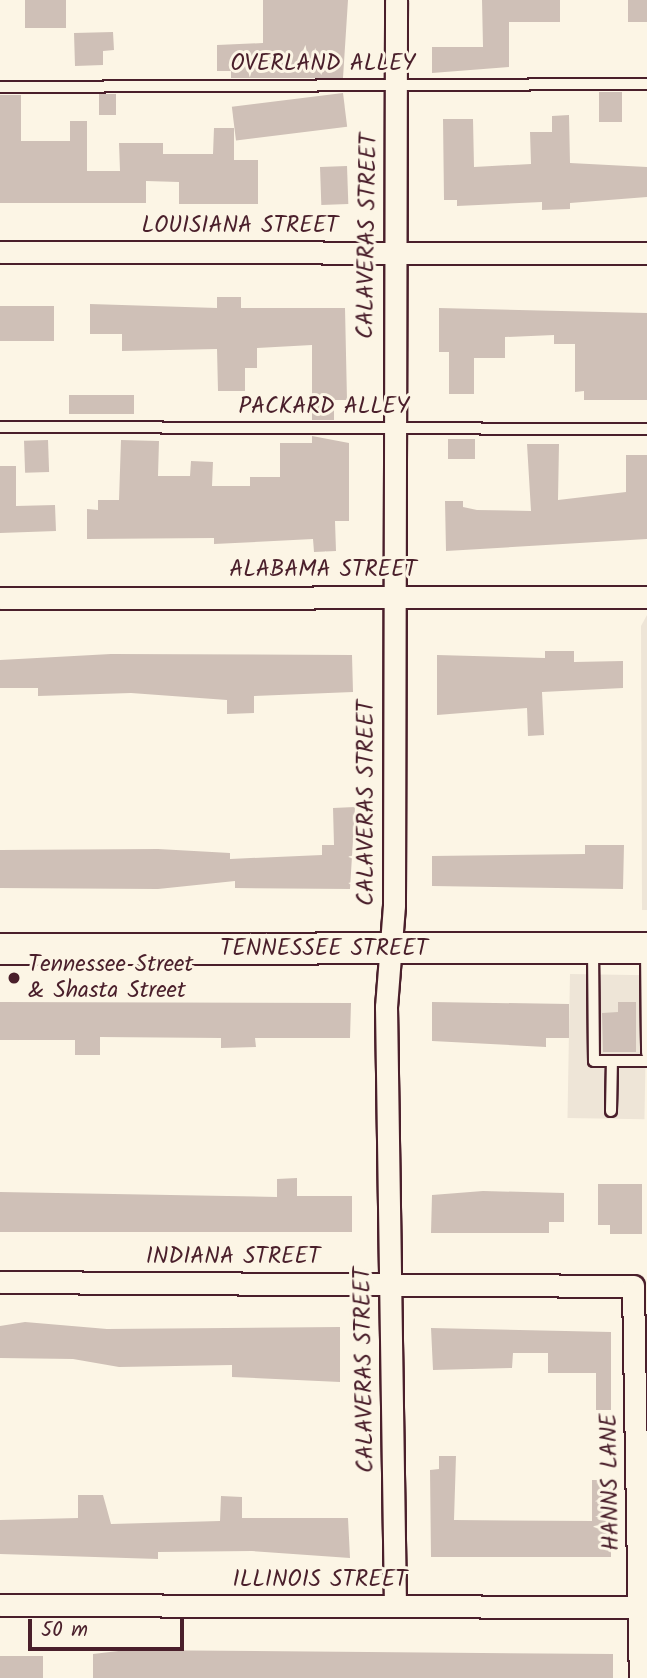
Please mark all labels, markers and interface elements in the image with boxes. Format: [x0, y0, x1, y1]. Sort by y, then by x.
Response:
street label: OVERLAND ALLEY [230, 50, 416, 78]
street label: CALAVERAS STREET [352, 133, 384, 339]
street label: LOUISIANA STREET [142, 212, 338, 240]
street label: PACKARD ALLEY [238, 393, 410, 421]
street label: ALABAMA STREET [229, 556, 417, 584]
street label: CALAVERAS STREET [353, 700, 381, 906]
street label: TENNESSEE STREET [220, 935, 428, 963]
place label: Tennessee Street & Shasta Street [28, 951, 193, 1005]
marker: Tennessee Street & Shasta Street [6, 970, 22, 986]
street label: INDIANA STREET [146, 1243, 320, 1271]
street label: CALAVERAS STREET [349, 1267, 381, 1473]
street label: HANNS LANE [596, 1413, 626, 1551]
street label: ILLINOIS STREET [233, 1566, 407, 1594]
scale bar [32, 1604, 187, 1648]
text: 50 m [41, 1614, 88, 1647]

